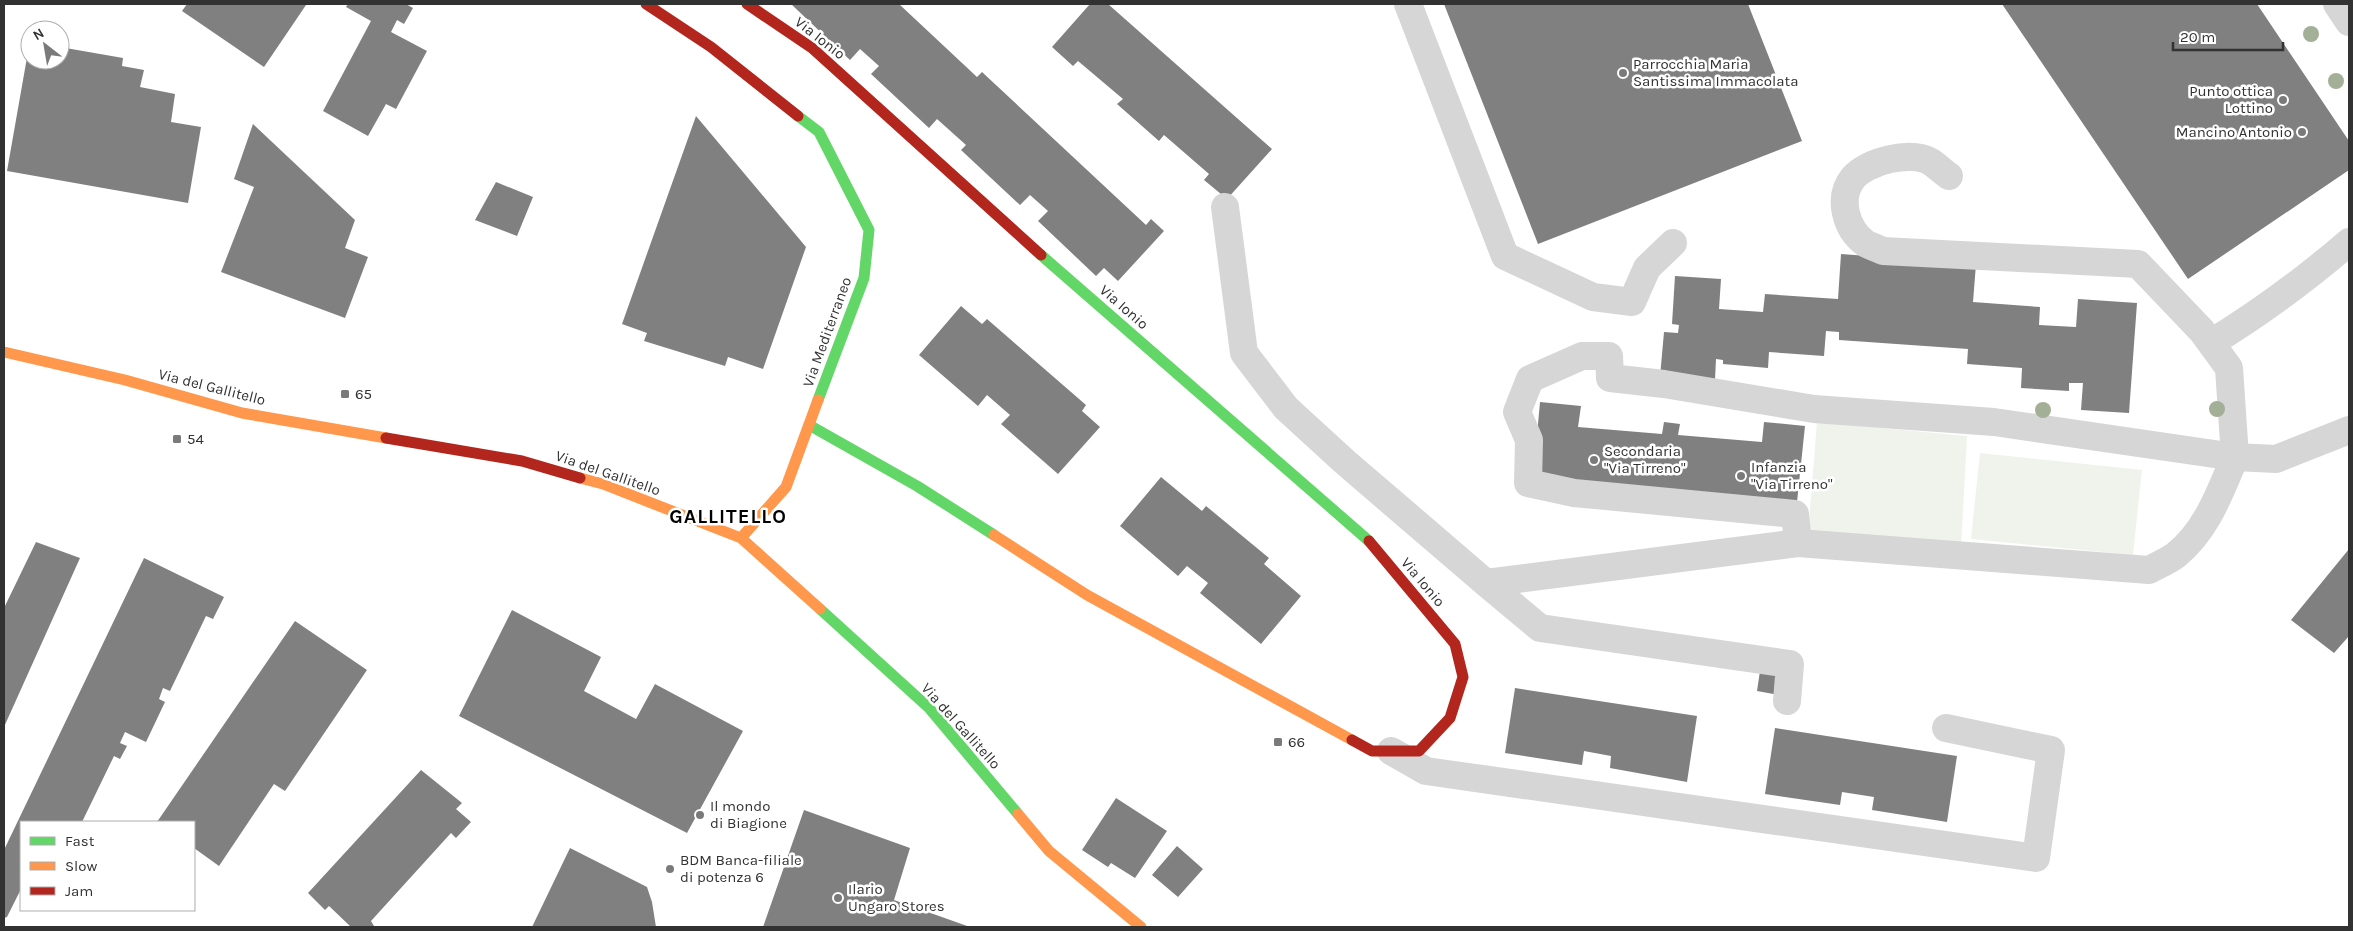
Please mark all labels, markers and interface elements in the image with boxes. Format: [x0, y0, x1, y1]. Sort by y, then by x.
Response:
street label: Via Ionio [791, 13, 849, 63]
north arrow [20, 20, 70, 70]
scale bar [2173, 20, 2283, 52]
text: N [30, 24, 47, 44]
text: 20 m [2180, 28, 2215, 46]
place label: Parrocchia Maria Santissima Immacolata [1633, 55, 1798, 90]
marker: Parrocchia Maria Santissima Immacolata [1617, 67, 1629, 79]
place label: Punto ottica Lottino [2189, 82, 2273, 117]
marker: Punto ottica Lottino [2277, 94, 2289, 106]
place label: Mancino Antonio [2176, 123, 2292, 141]
marker: Mancino Antonio [2296, 126, 2308, 138]
street label: Via Mediterraneo [799, 274, 855, 390]
street label: Via Ionio [1096, 281, 1152, 333]
street label: Via del Gallitello [157, 365, 267, 409]
place label: 65 [355, 385, 372, 403]
marker: 65 [339, 388, 351, 400]
place label: 54 [187, 430, 204, 448]
marker: 54 [171, 433, 183, 445]
place label: Secondaria "Via Tirreno" [1604, 442, 1686, 477]
street label: Via del Gallitello [553, 447, 663, 499]
marker: Secondaria "Via Tirreno" [1588, 454, 1600, 466]
place label: Infanzia "Via Tirreno" [1751, 458, 1833, 493]
marker: Infanzia "Via Tirreno" [1735, 470, 1747, 482]
district label: GALLITELLO [669, 505, 787, 528]
street label: Via Ionio [1397, 554, 1449, 610]
street label: Via del Gallitello [918, 679, 1004, 773]
place label: 66 [1288, 733, 1305, 751]
marker: 66 [1272, 736, 1284, 748]
place label: Il mondo di Biagione [710, 797, 787, 832]
marker: Il mondo di Biagione [694, 809, 706, 821]
legend [20, 821, 195, 911]
text: Fast [65, 832, 95, 850]
place label: BDM Banca-filiale di potenza 6 [680, 851, 802, 886]
text: Slow [65, 857, 97, 875]
marker: BDM Banca-filiale di potenza 6 [664, 863, 676, 875]
place label: Ilario Ungaro Stores [848, 880, 945, 915]
text: Jam [65, 882, 93, 900]
marker: Ilario Ungaro Stores [832, 892, 844, 904]

